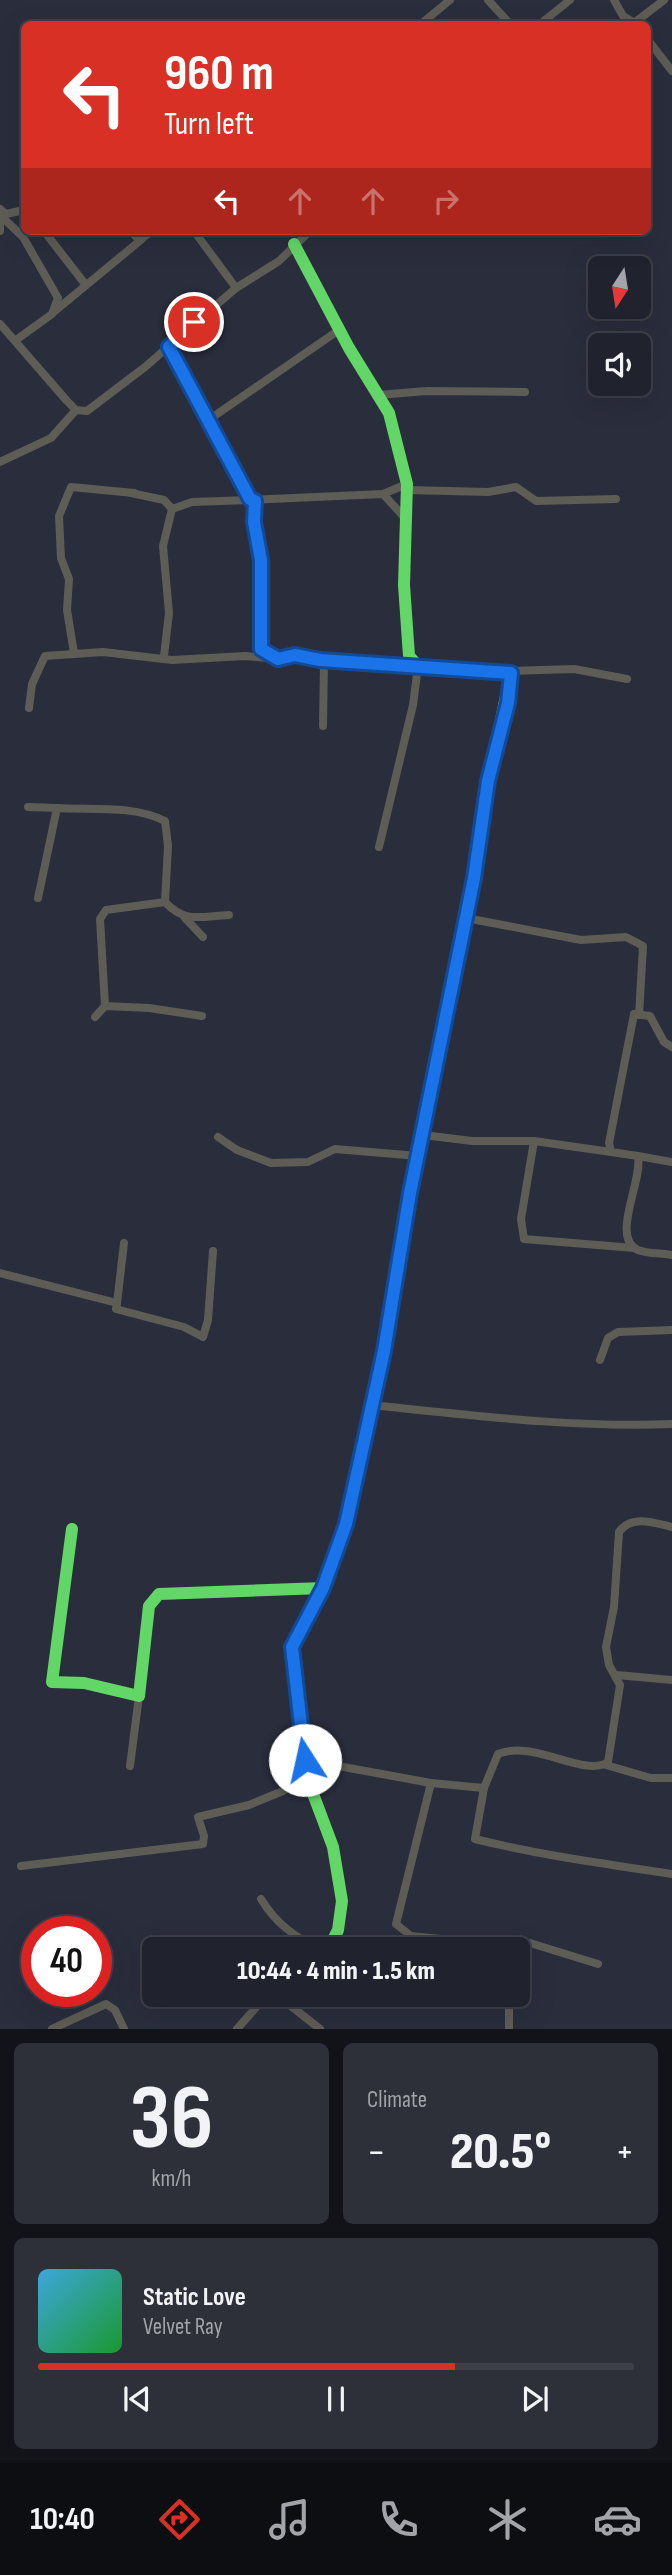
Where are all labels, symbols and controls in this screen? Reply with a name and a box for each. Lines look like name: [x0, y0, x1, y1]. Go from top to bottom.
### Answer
text: 960 m: [164, 45, 274, 104]
icon: left: [49, 49, 140, 140]
text: Turn left: [164, 105, 254, 144]
icon: left: [208, 182, 246, 220]
icon: ahead: [281, 182, 319, 220]
icon: ahead: [354, 182, 392, 220]
icon: right: [427, 182, 465, 220]
north arrow: [588, 256, 651, 318]
map controls: [588, 256, 651, 396]
pin: [164, 292, 224, 352]
icon: arrive: [175, 303, 213, 341]
button: sound: [588, 333, 651, 396]
position arrow: [268, 1723, 342, 1797]
speed limit sign: 40: [21, 1916, 112, 2007]
text: 10:44 · 4 min · 1.5 km: [237, 1956, 435, 1987]
text: 36: [130, 2065, 213, 2174]
text: Climate: [367, 2086, 427, 2114]
text: 20.5°: [450, 2121, 551, 2184]
text: −: [367, 2130, 386, 2175]
text: +: [615, 2130, 634, 2175]
text: km/h: [152, 2165, 191, 2193]
text: Static Love: [143, 2282, 246, 2313]
text: Velvet Ray: [143, 2313, 223, 2341]
icon: previous: [118, 2380, 156, 2418]
icon: pause: [317, 2380, 355, 2418]
icon: next: [516, 2380, 554, 2418]
icon: directions: [155, 2495, 204, 2544]
icon: music: [265, 2495, 314, 2544]
icon: phone: [374, 2495, 423, 2544]
icon: climate: [483, 2495, 532, 2544]
icon: car: [593, 2495, 642, 2544]
text: 10:40: [30, 2500, 95, 2539]

